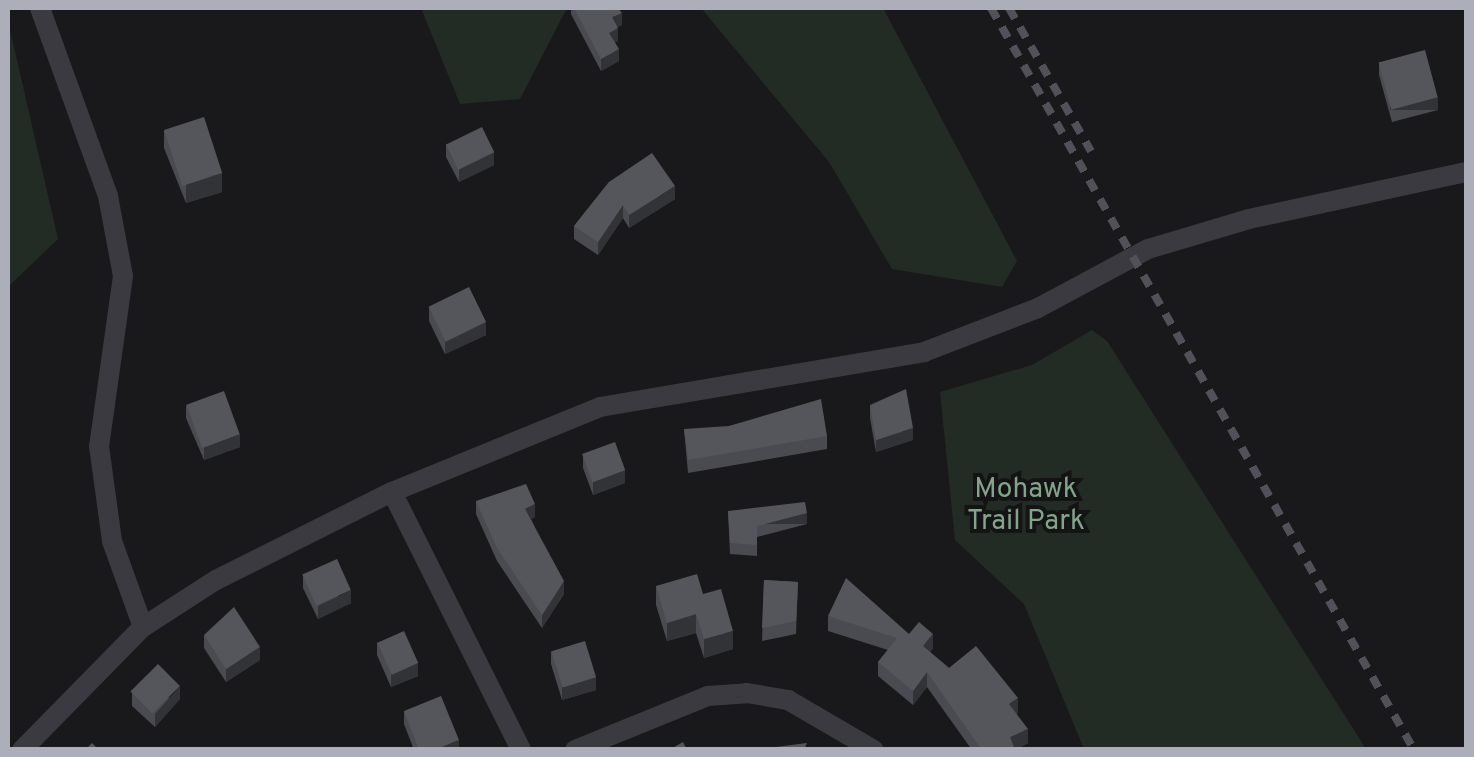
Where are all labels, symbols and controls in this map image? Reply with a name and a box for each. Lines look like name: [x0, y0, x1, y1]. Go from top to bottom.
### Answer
park label: Mohawk Trail Park: [967, 473, 1085, 539]

